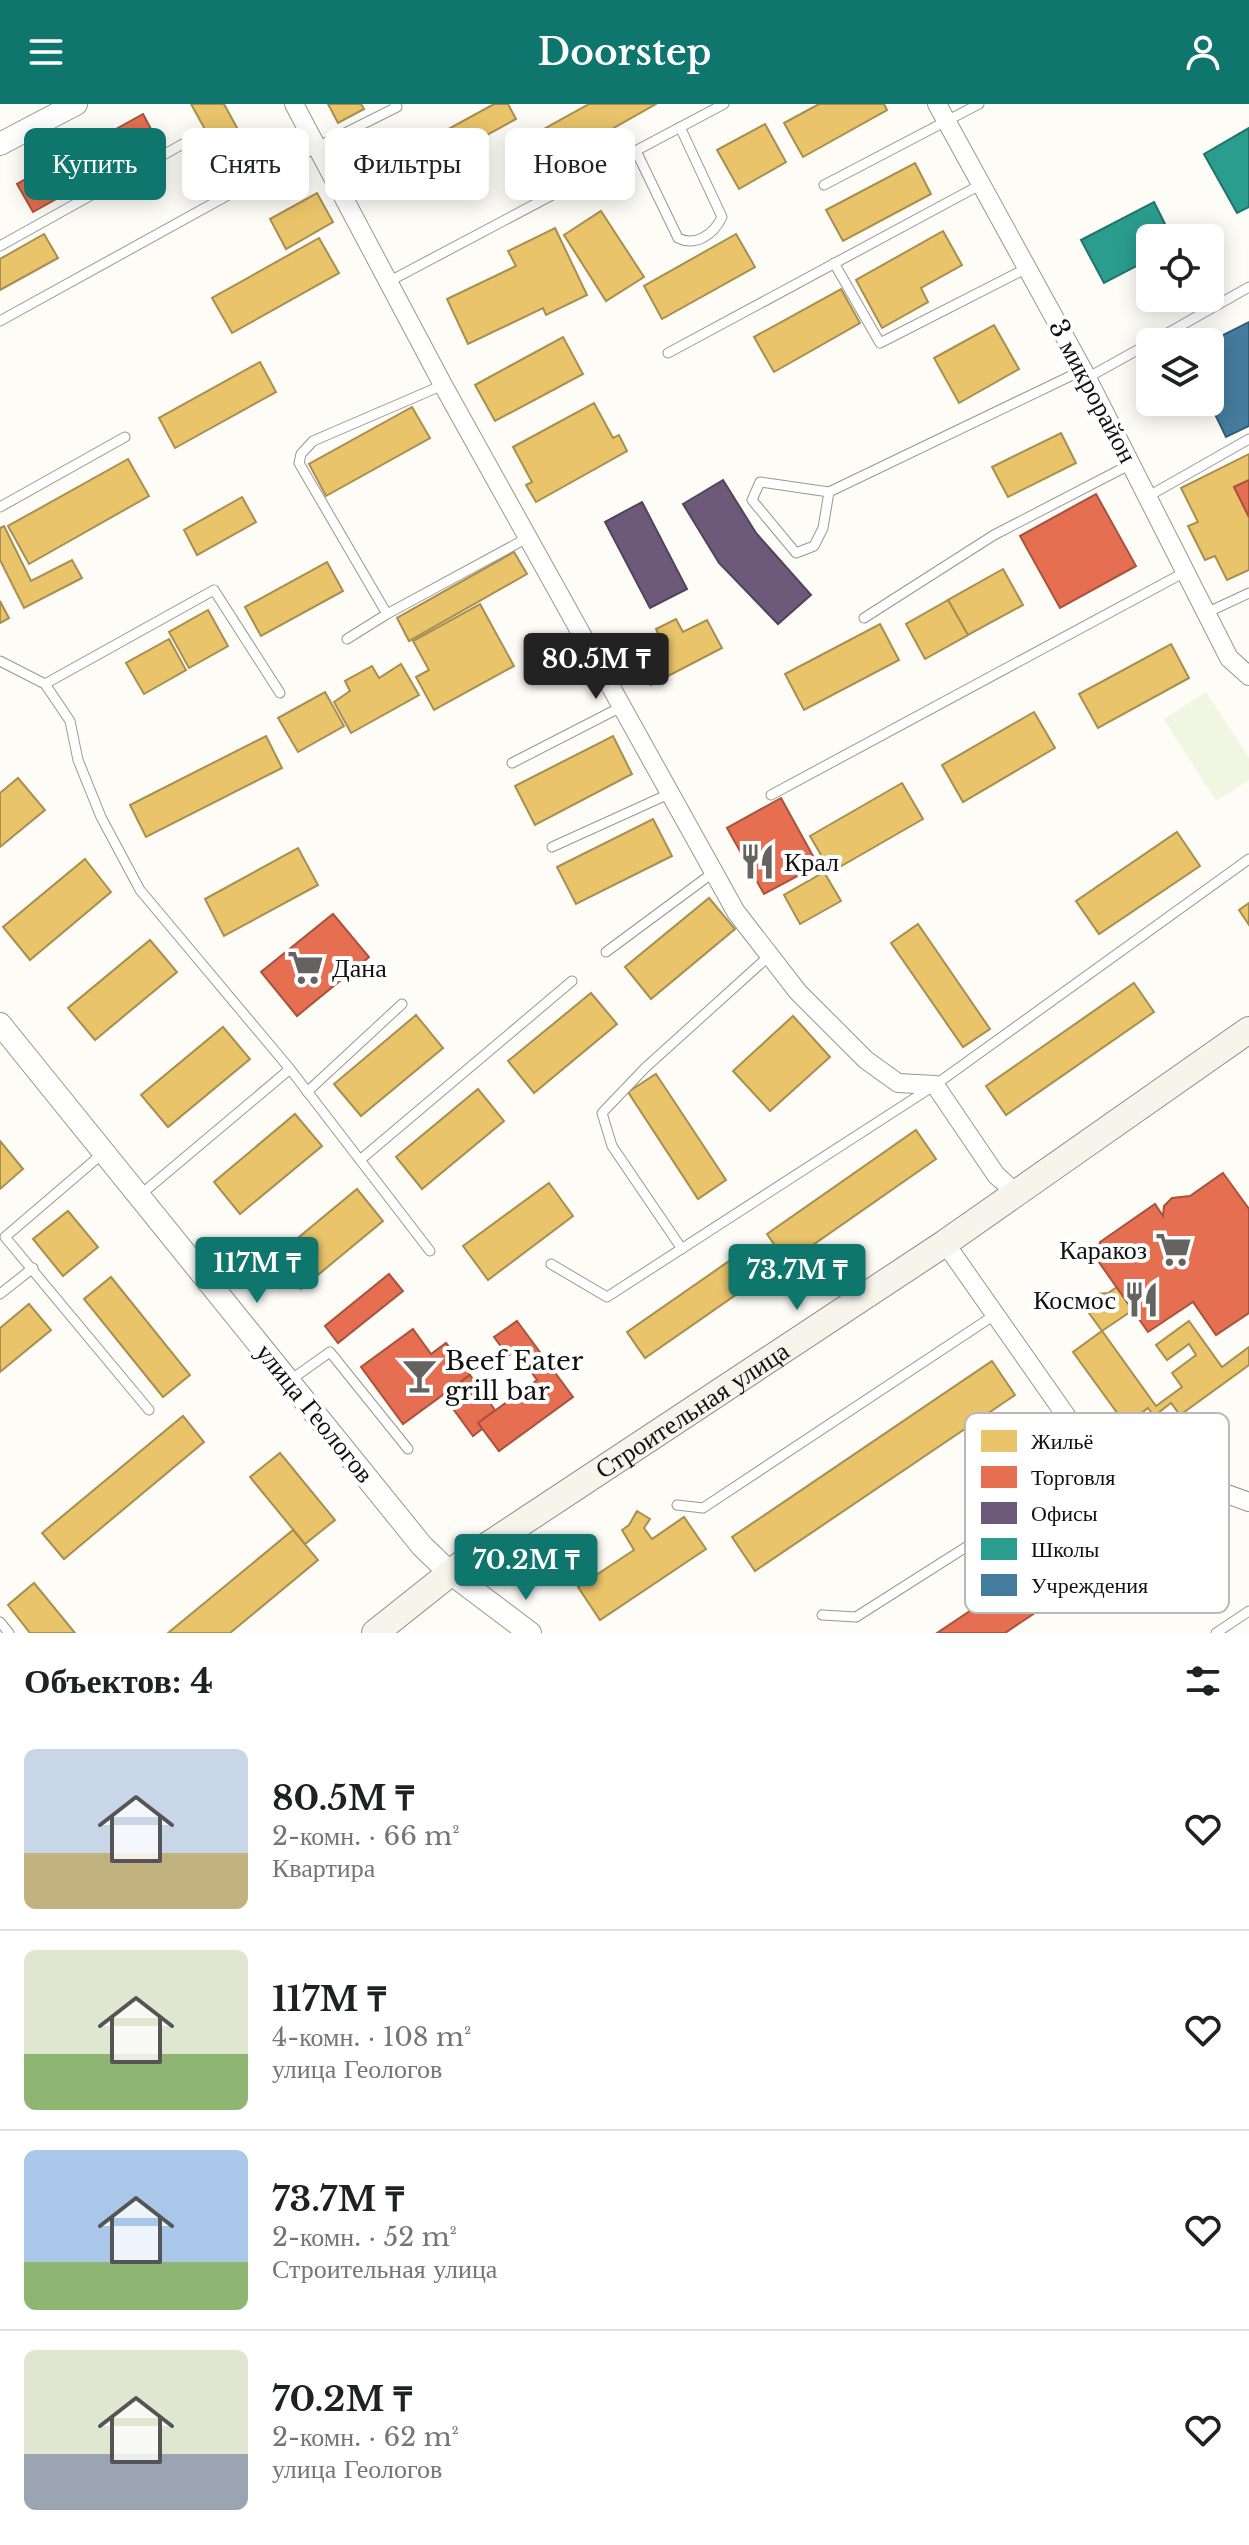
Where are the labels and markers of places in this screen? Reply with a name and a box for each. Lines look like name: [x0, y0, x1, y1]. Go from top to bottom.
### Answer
pin: 80.5M ₸: [522, 633, 670, 701]
restaurant icon: Крал: [739, 843, 777, 881]
place label: Крал: [784, 846, 839, 878]
supermarket icon: Дана: [287, 949, 325, 987]
place label: Дана: [332, 952, 387, 984]
supermarket icon: Каракоз: [1154, 1231, 1192, 1269]
place label: Каракоз: [1059, 1234, 1147, 1266]
pin: 117M ₸: [192, 1237, 322, 1305]
pin: 73.7M ₸: [723, 1244, 871, 1312]
restaurant icon: Космос: [1123, 1281, 1161, 1319]
place label: Космос: [1033, 1284, 1116, 1316]
place label: Beef Eater grill bar: [445, 1345, 584, 1407]
bar icon: Beef Eater grill bar: [400, 1357, 438, 1395]
pin: 70.2M ₸: [452, 1534, 600, 1602]

